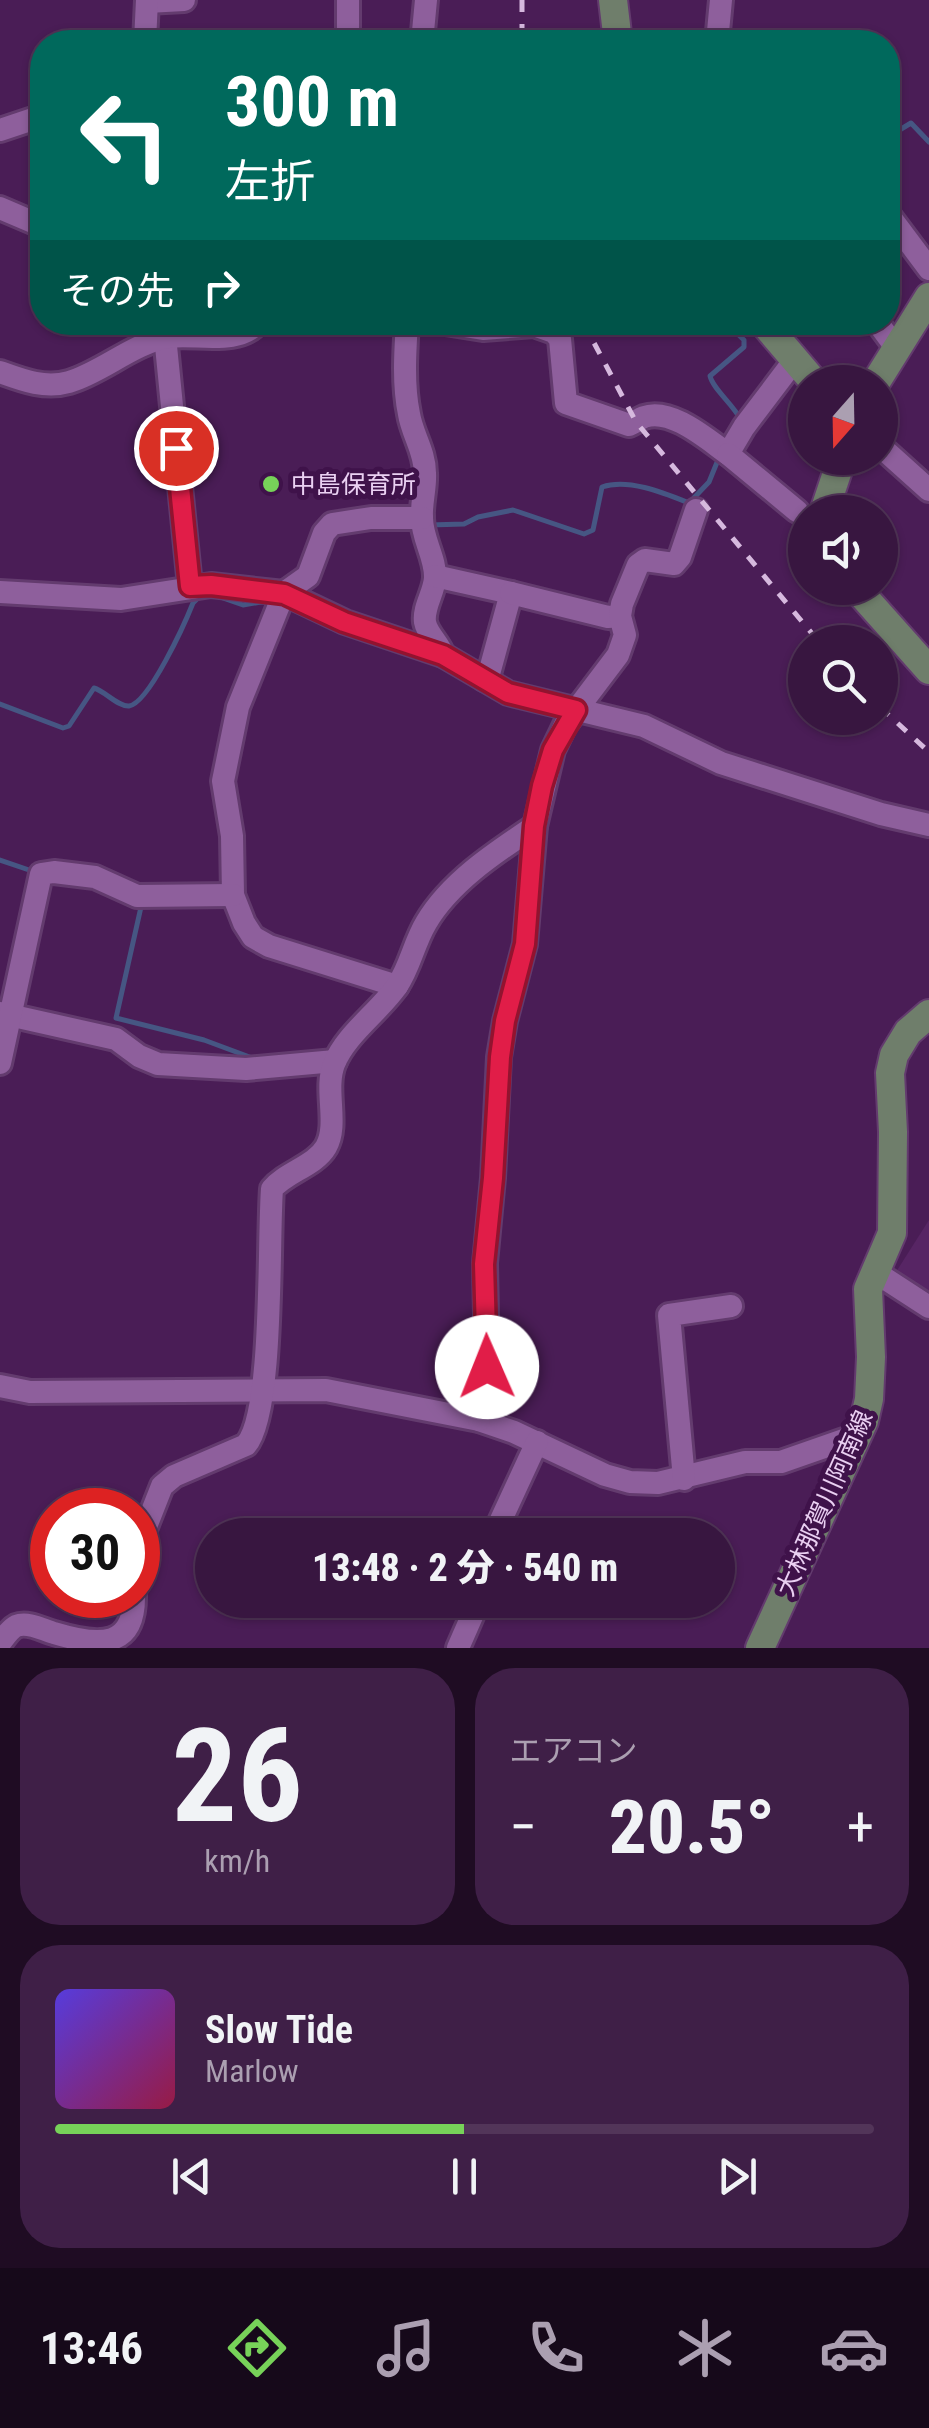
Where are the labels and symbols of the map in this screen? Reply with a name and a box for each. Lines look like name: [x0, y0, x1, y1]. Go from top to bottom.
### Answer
north arrow: [788, 365, 898, 475]
pin: [134, 406, 219, 491]
place label: 中島保育所: [291, 470, 416, 499]
marker: 中島保育所: [260, 473, 282, 495]
position arrow: [435, 1315, 539, 1419]
street label: 大林那賀川阿南線: [771, 1406, 878, 1600]
speed limit sign: 30: [30, 1488, 160, 1618]

